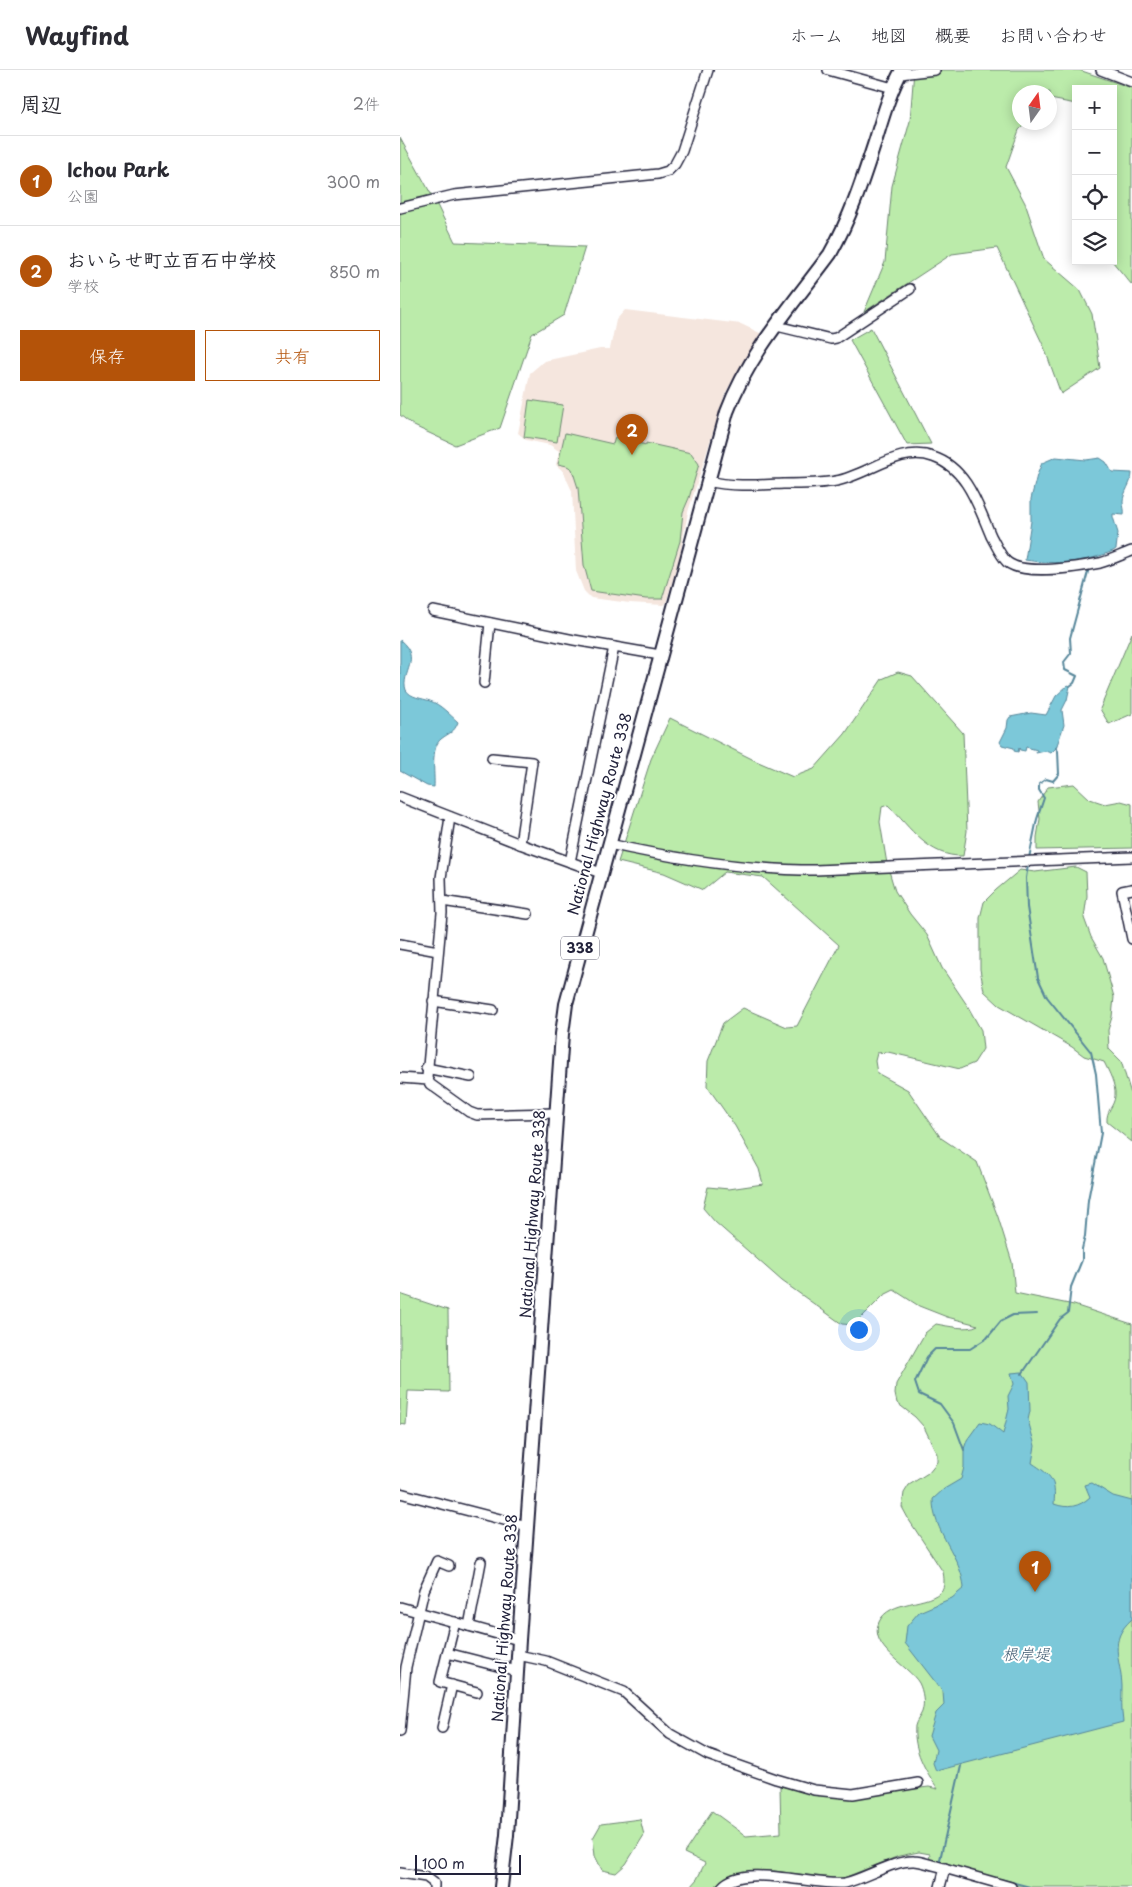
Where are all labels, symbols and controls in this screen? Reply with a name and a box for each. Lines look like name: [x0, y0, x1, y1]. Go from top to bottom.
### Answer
text: Wayfind: [25, 17, 129, 53]
text: ホーム: [790, 21, 843, 48]
text: 地図: [871, 21, 907, 48]
text: 概要: [935, 21, 971, 48]
text: お問い合わせ: [999, 21, 1107, 48]
north arrow: [1012, 85, 1057, 130]
map controls: [1072, 85, 1117, 265]
button: +: [1072, 85, 1117, 130]
text: 周辺: [20, 87, 62, 119]
text: 2件: [353, 91, 380, 115]
button: −: [1072, 130, 1117, 175]
text: Ichou Park: [67, 155, 169, 183]
text: 1: [32, 169, 40, 193]
text: 300 m: [326, 169, 380, 193]
button: locate: [1072, 175, 1117, 220]
text: 公園: [67, 183, 99, 207]
button: layers: [1072, 220, 1117, 265]
text: おいらせ町立百石中学校: [67, 245, 276, 273]
text: 2: [30, 259, 42, 283]
text: 850 m: [329, 259, 380, 283]
text: 学校: [67, 273, 99, 297]
button: 保存: [20, 330, 195, 381]
button: 共有: [205, 330, 380, 381]
pin: 2: [616, 414, 648, 455]
street label: National Highway Route 338: [560, 710, 637, 917]
road number: 338: [561, 936, 599, 960]
street label: National Highway Route 338: [513, 1109, 550, 1319]
your location: [846, 1317, 872, 1343]
street label: National Highway Route 338: [485, 1513, 522, 1723]
pin: 1: [1019, 1551, 1051, 1592]
water label: 根岸堤: [1002, 1641, 1051, 1665]
scale bar: [415, 1852, 521, 1875]
text: 100 m: [422, 1853, 465, 1874]

